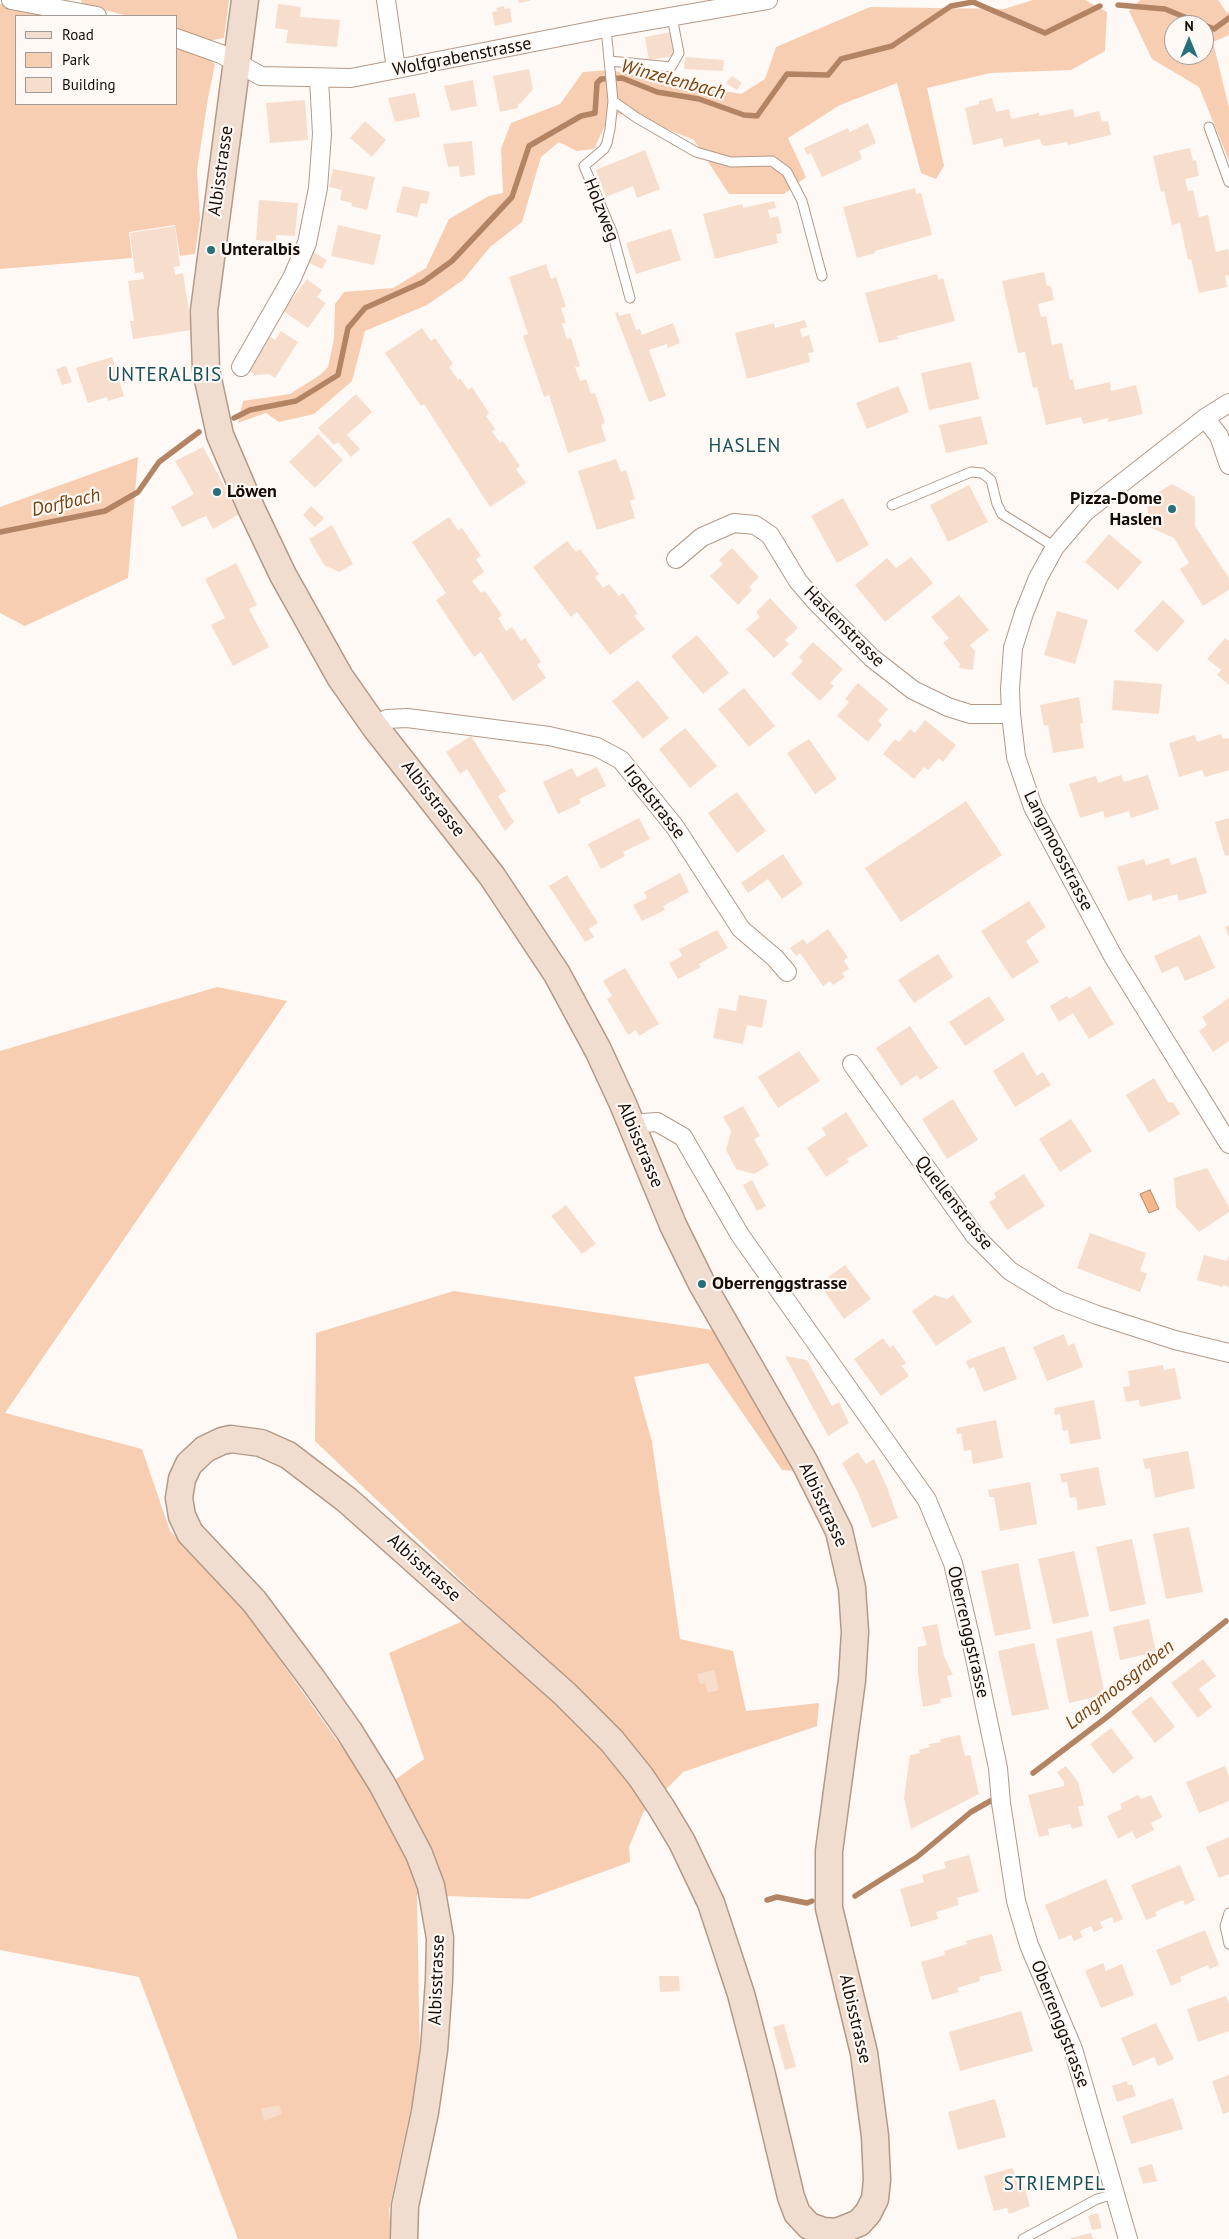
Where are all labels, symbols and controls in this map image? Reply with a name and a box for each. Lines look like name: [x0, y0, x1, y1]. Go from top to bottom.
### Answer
legend: [15, 15, 178, 105]
north arrow: [1164, 15, 1214, 65]
text: N: [1184, 17, 1194, 35]
text: Road: [62, 25, 94, 44]
street label: Wolfgrabenstrasse: [391, 33, 533, 81]
text: Park: [62, 50, 90, 69]
water label: Winzelenbach: [618, 55, 728, 105]
text: Building: [62, 75, 116, 94]
street label: Albisstrasse: [204, 124, 238, 218]
street label: Holzweg: [578, 175, 624, 245]
place label: Unteralbis: [221, 239, 300, 261]
marker: Unteralbis: [205, 244, 217, 256]
district label: UNTERALBIS: [107, 365, 223, 387]
district label: HASLEN: [708, 436, 782, 458]
place label: Löwen: [227, 481, 277, 503]
water label: Dorfbach: [29, 484, 103, 522]
marker: Löwen: [211, 486, 223, 498]
place label: Pizza-Dome Haslen: [1070, 488, 1162, 530]
marker: Pizza-Dome Haslen: [1166, 503, 1178, 515]
street label: Haslenstrasse: [799, 582, 889, 672]
street label: Albisstrasse: [396, 757, 470, 841]
street label: Irgelstrasse: [618, 761, 690, 843]
street label: Langmoosstrasse: [1018, 787, 1098, 915]
street label: Albisstrasse: [612, 1099, 668, 1191]
street label: Quellenstrasse: [910, 1152, 998, 1254]
place label: Oberrenggstrasse: [712, 1273, 847, 1295]
marker: Oberrenggstrasse: [696, 1278, 708, 1290]
street label: Albisstrasse: [794, 1459, 852, 1551]
street label: Albisstrasse: [383, 1530, 465, 1606]
street label: Oberrenggstrasse: [942, 1564, 994, 1700]
water label: Langmoosgraben: [1061, 1635, 1179, 1735]
street label: Albisstrasse: [425, 1934, 449, 2026]
street label: Oberrenggstrasse: [1026, 1957, 1094, 2091]
street label: Albisstrasse: [834, 1972, 876, 2066]
district label: STRIEMPEL: [1003, 2174, 1107, 2196]

